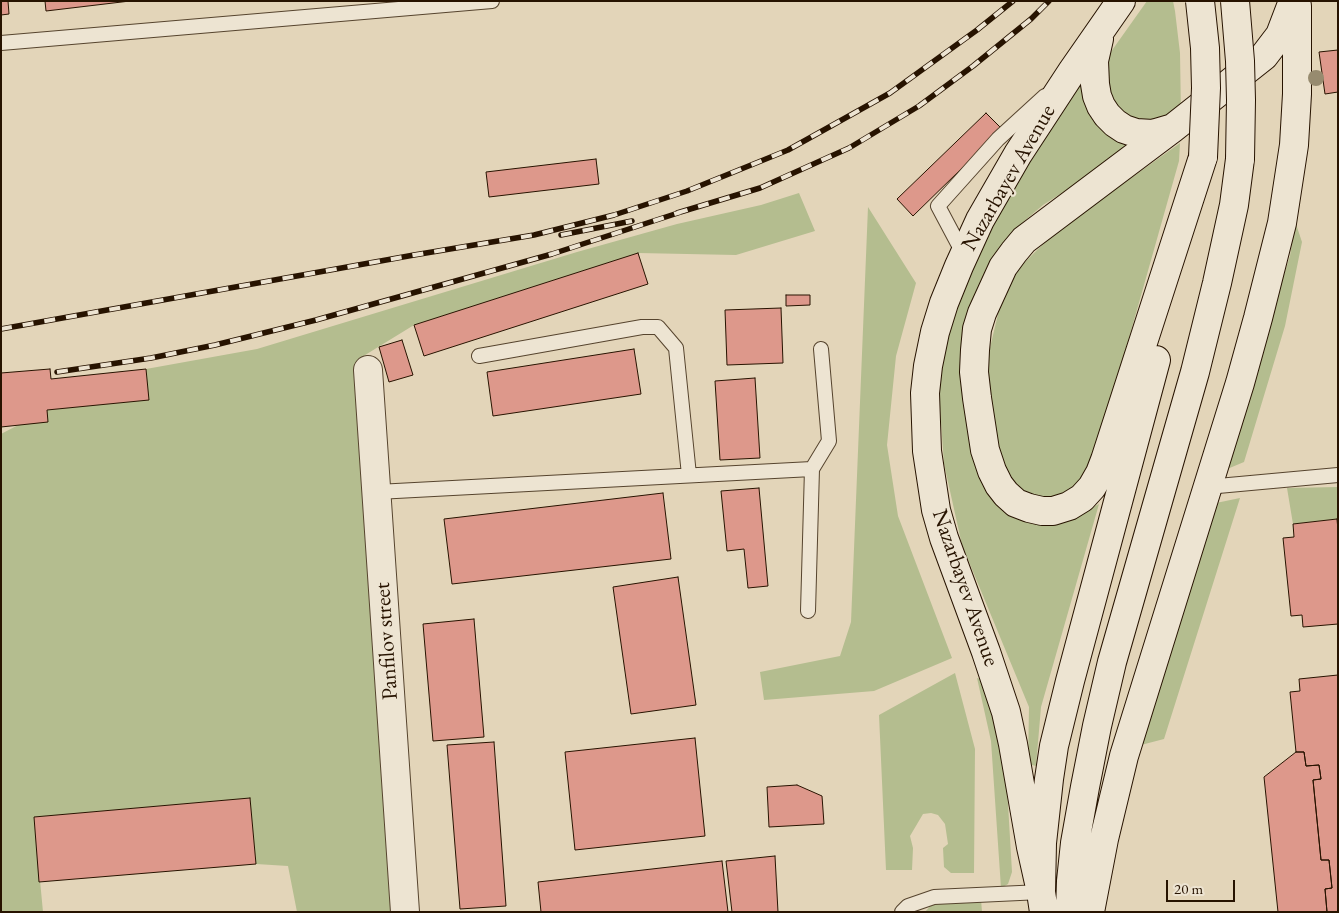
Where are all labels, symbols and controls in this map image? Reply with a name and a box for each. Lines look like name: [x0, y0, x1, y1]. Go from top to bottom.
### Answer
street label: Nazarbayev Avenue: [956, 100, 1062, 256]
street label: Nazarbayev Avenue: [926, 506, 1004, 670]
street label: Panfilov street: [370, 581, 404, 701]
scale bar: [1169, 870, 1238, 902]
text: 20 m: [1174, 879, 1203, 898]

